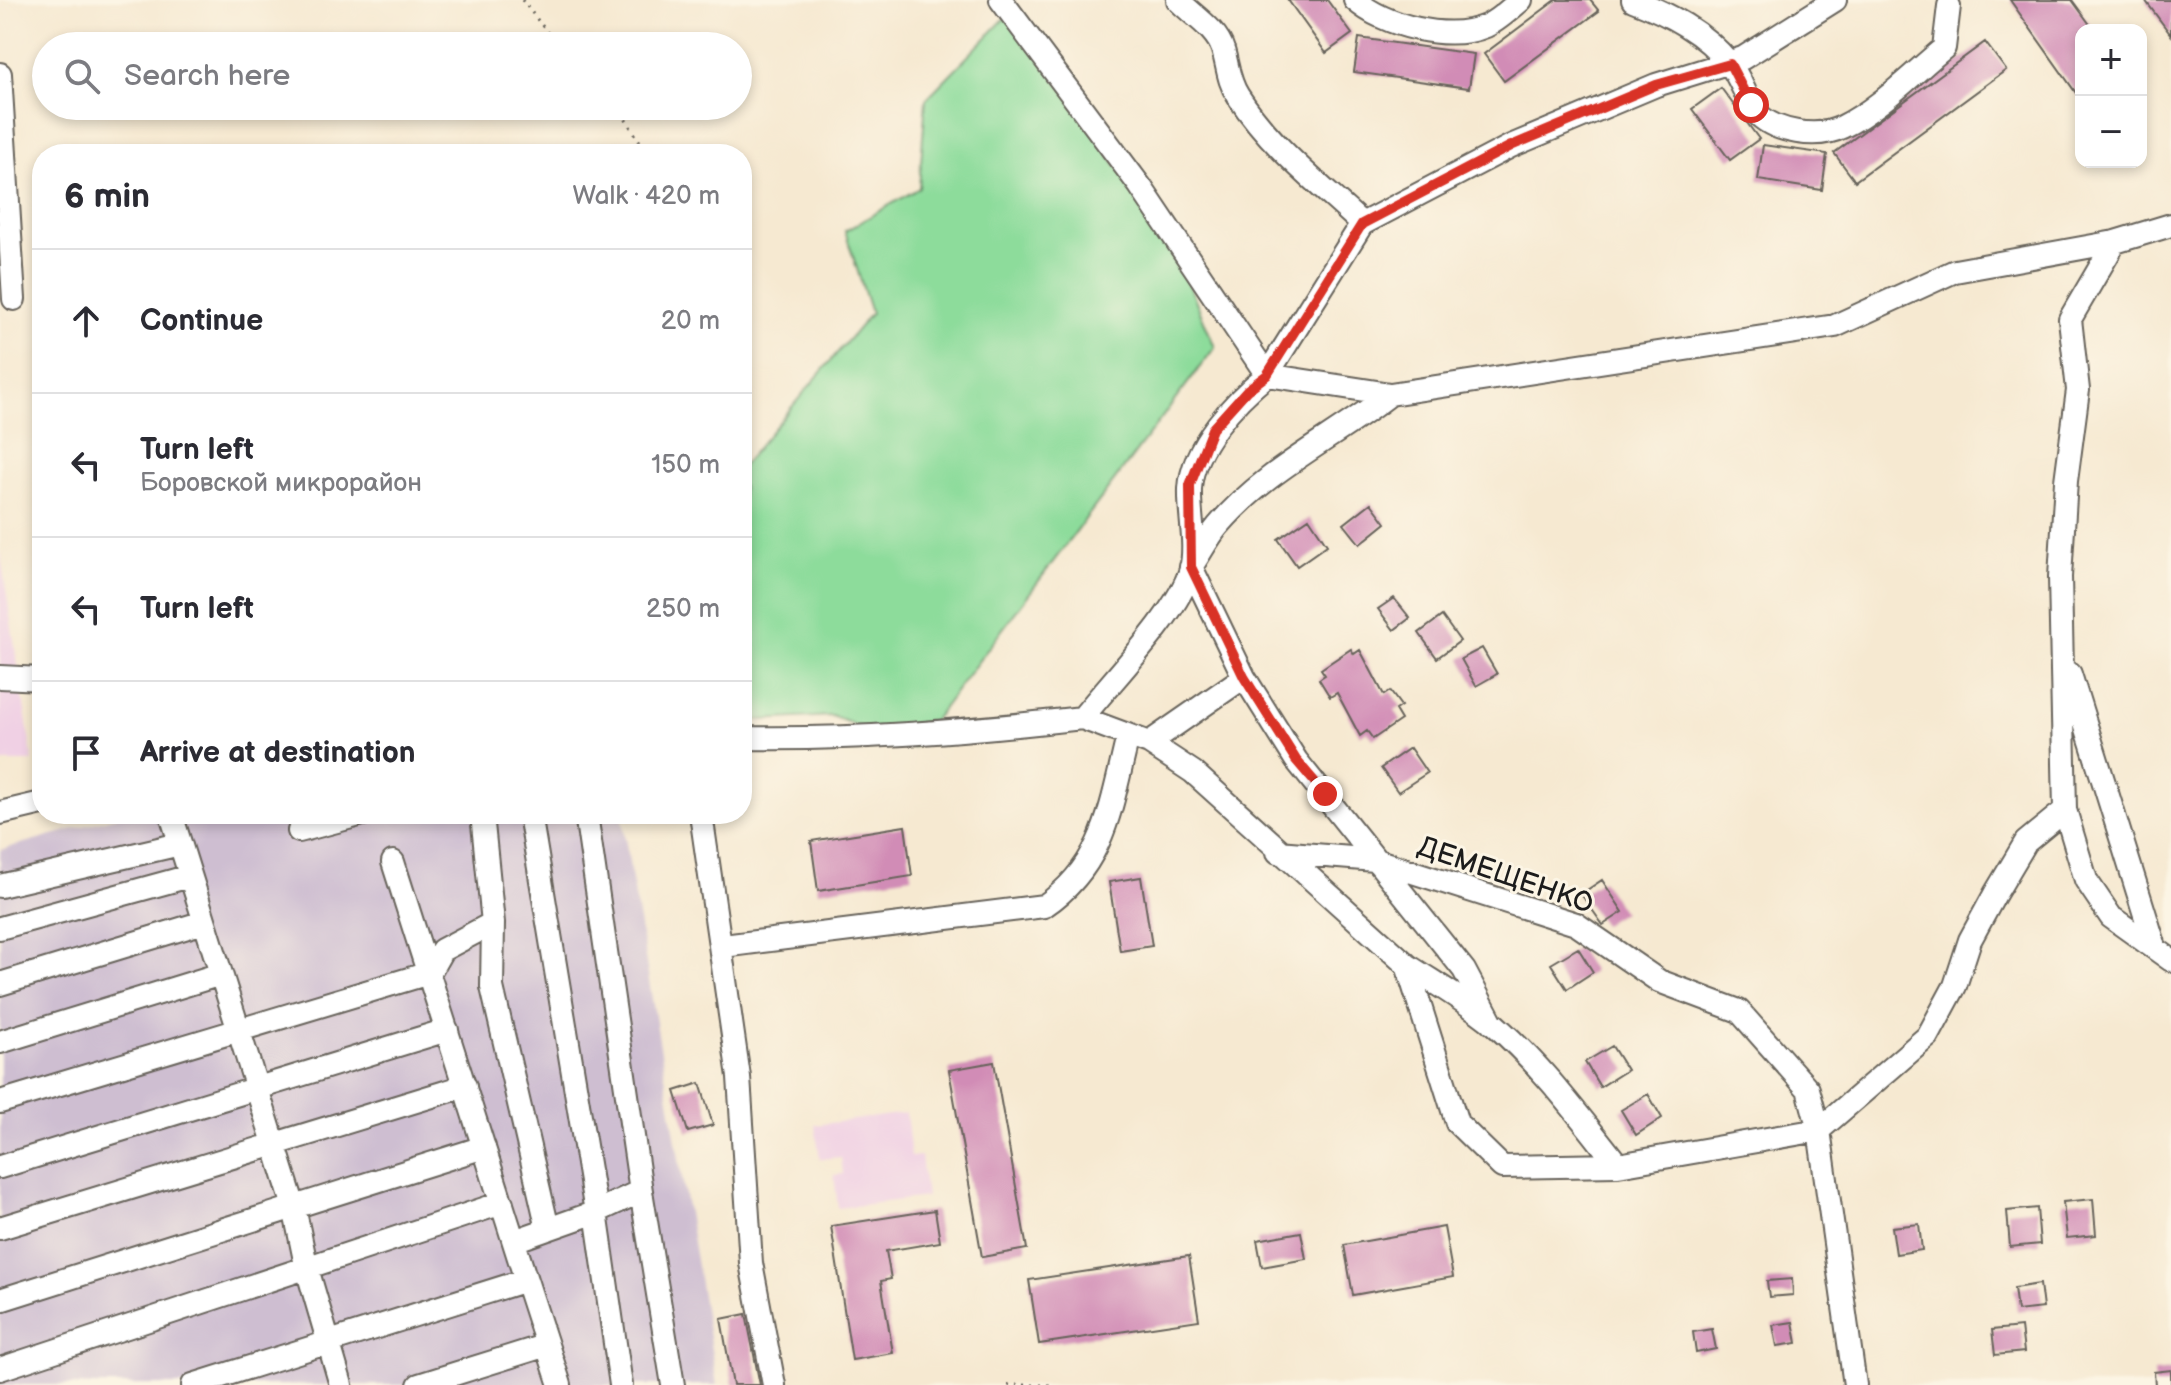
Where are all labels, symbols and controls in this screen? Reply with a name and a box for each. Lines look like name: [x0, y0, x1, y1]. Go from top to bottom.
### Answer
map controls: [2075, 24, 2147, 168]
button: +: [2075, 24, 2147, 96]
search box: [32, 32, 752, 120]
icon: search: [60, 54, 104, 98]
text: Search here: [124, 58, 290, 94]
route start: [1733, 87, 1769, 123]
button: −: [2075, 96, 2147, 168]
text: 6 min: [64, 176, 150, 217]
text: Walk · 420 m: [573, 181, 720, 212]
icon: ahead: [64, 299, 108, 343]
text: Continue: [140, 303, 263, 339]
text: 20 m: [661, 306, 720, 337]
text: Turn left: [140, 432, 254, 468]
icon: left: [64, 443, 108, 487]
text: 150 m: [651, 450, 720, 481]
text: Боровской микрорайон: [140, 468, 422, 499]
icon: left: [64, 587, 108, 631]
text: Turn left: [140, 591, 254, 627]
text: 250 m: [646, 594, 720, 625]
icon: arrive: [64, 731, 108, 775]
text: Arrive at destination: [140, 735, 416, 771]
route end: [1307, 776, 1343, 812]
street label: ДЕМЕЩЕНКО: [1413, 830, 1598, 921]

